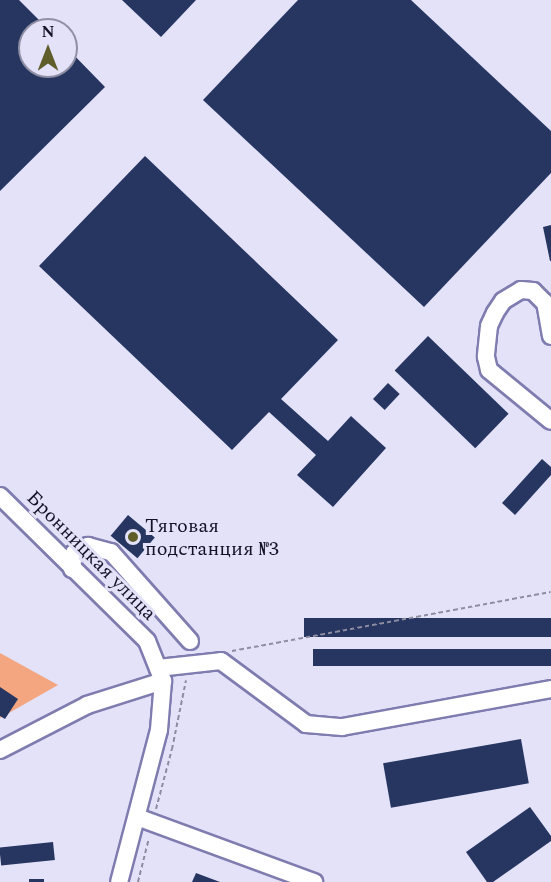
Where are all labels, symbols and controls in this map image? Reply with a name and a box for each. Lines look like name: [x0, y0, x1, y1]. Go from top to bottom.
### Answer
north arrow: [18, 18, 78, 78]
text: N: [41, 20, 55, 44]
street label: Бронницкая улица: [21, 486, 161, 626]
place label: Тяговая подстанция №3: [145, 514, 279, 561]
marker: Тяговая подстанция №3: [126, 530, 140, 544]

